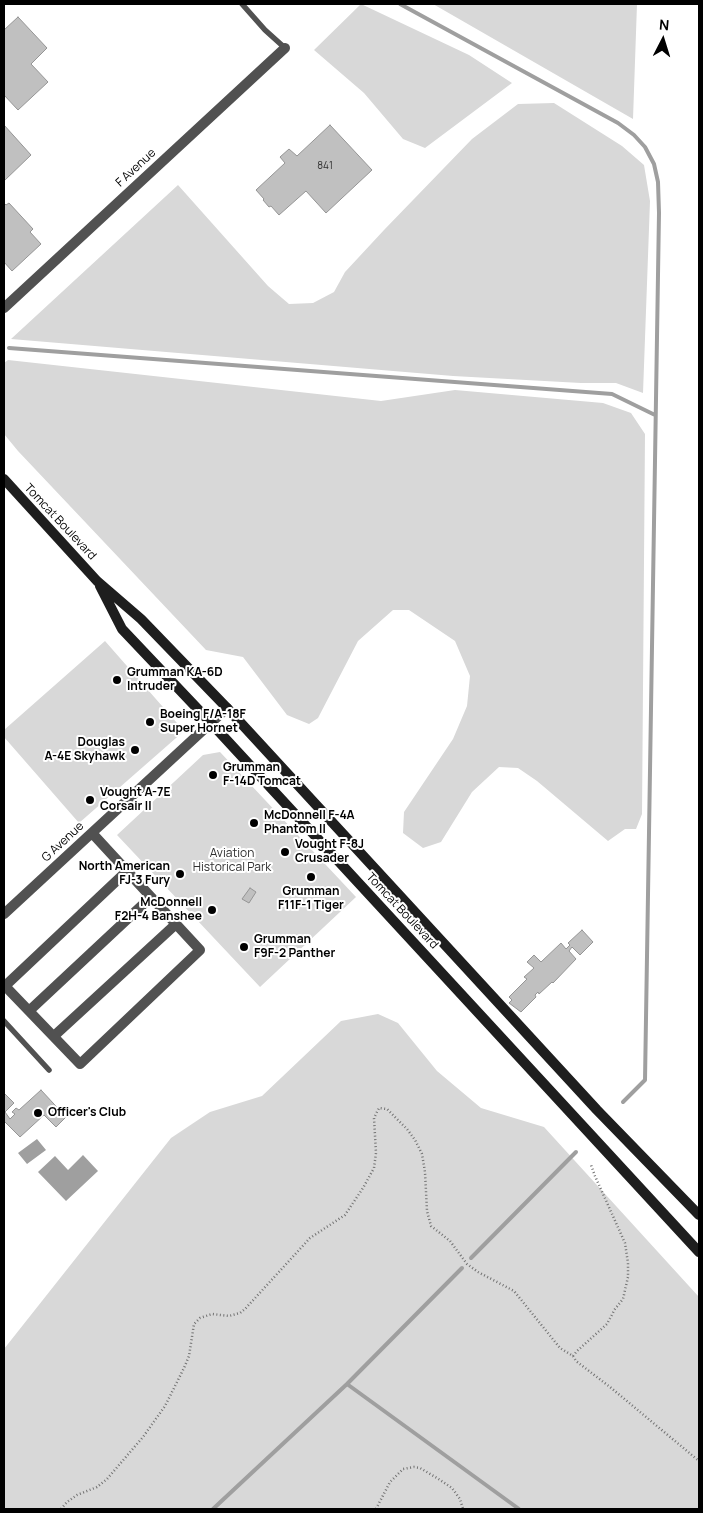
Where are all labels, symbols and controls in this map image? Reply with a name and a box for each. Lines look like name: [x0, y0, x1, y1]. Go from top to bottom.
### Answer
north arrow: [638, 15, 688, 65]
text: N: [659, 15, 670, 34]
street label: F Avenue: [113, 146, 159, 190]
house number: 841: [317, 160, 333, 172]
street label: Tomcat Boulevard: [21, 481, 99, 563]
place label: Grumman KA-6D Intruder: [127, 666, 223, 694]
marker: Grumman KA-6D Intruder: [111, 674, 123, 686]
place label: Boeing F/A-18F Super Hornet: [160, 708, 246, 736]
marker: Boeing F/A-18F Super Hornet: [144, 716, 156, 728]
place label: Douglas A-4E Skyhawk: [44, 736, 125, 764]
marker: Douglas A-4E Skyhawk: [129, 744, 141, 756]
place label: Grumman F-14D Tomcat: [223, 761, 301, 789]
marker: Grumman F-14D Tomcat: [207, 769, 219, 781]
place label: Vought A-7E Corsair II: [100, 786, 170, 814]
marker: Vought A-7E Corsair II: [84, 794, 96, 806]
place label: McDonnell F-4A Phantom II: [264, 809, 355, 837]
marker: McDonnell F-4A Phantom II: [248, 817, 260, 829]
street label: G Avenue: [39, 819, 87, 865]
place label: Vought F-8J Crusader: [295, 838, 364, 866]
marker: Vought F-8J Crusader: [279, 846, 291, 858]
park label: Aviation Historical Park: [193, 847, 271, 875]
place label: North American FJ-3 Fury: [79, 860, 170, 888]
marker: North American FJ-3 Fury: [174, 868, 186, 880]
street label: Tomcat Boulevard: [363, 870, 441, 952]
marker: Grumman F11F-1 Tiger: [305, 871, 317, 883]
place label: Grumman F11F-1 Tiger: [278, 885, 344, 913]
place label: McDonnell F2H-4 Banshee: [115, 896, 202, 924]
marker: McDonnell F2H-4 Banshee: [206, 904, 218, 916]
place label: Grumman F9F-2 Panther: [254, 933, 335, 961]
marker: Grumman F9F-2 Panther: [238, 941, 250, 953]
place label: Officer's Club: [48, 1106, 126, 1120]
marker: Officer's Club: [32, 1107, 44, 1119]

